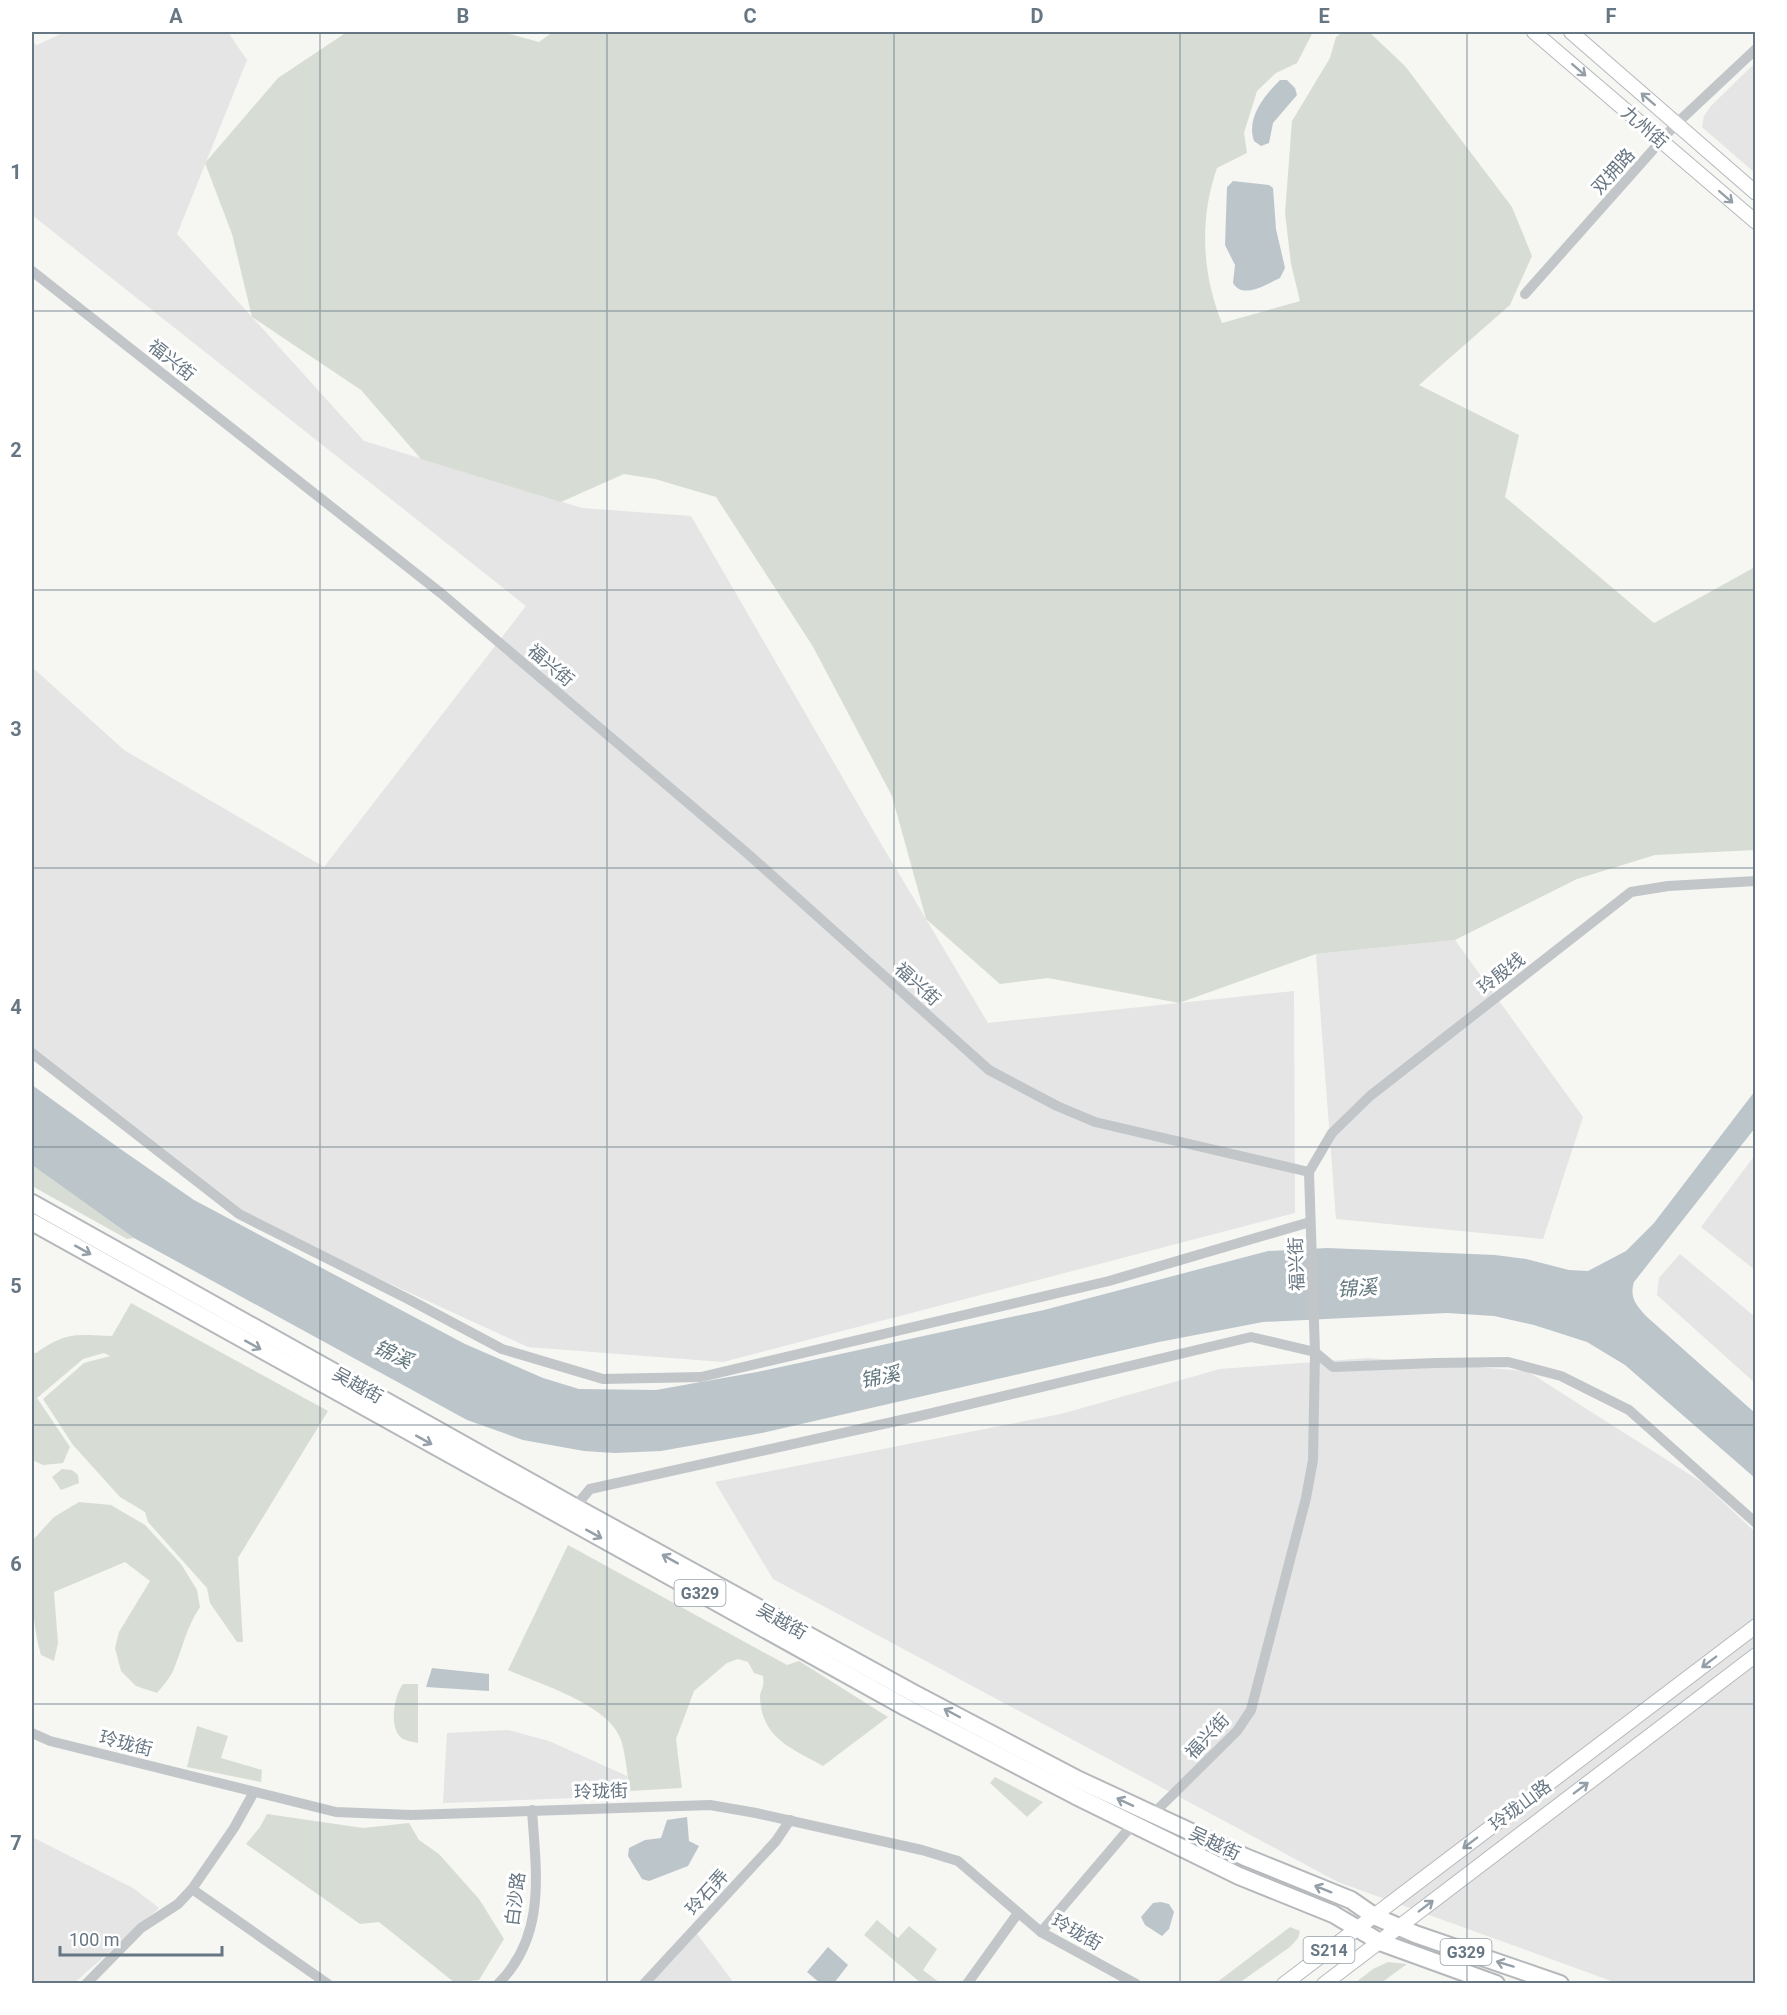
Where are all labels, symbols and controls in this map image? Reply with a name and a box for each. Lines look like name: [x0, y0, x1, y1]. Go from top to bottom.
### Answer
text: A: [169, 4, 183, 28]
text: B: [457, 4, 469, 28]
text: C: [743, 4, 757, 28]
text: D: [1031, 4, 1044, 28]
text: E: [1318, 4, 1330, 28]
text: F: [1606, 4, 1617, 28]
one-way arrow: [1570, 62, 1586, 76]
one-way arrow: [1641, 92, 1656, 106]
street label: 九州街: [1618, 101, 1672, 153]
street label: 双拥路: [1587, 144, 1639, 198]
text: 1: [10, 160, 22, 184]
one-way arrow: [1718, 190, 1733, 204]
street label: 福兴街: [144, 335, 200, 385]
text: 2: [10, 438, 22, 462]
street label: 福兴街: [524, 640, 578, 690]
text: 3: [10, 717, 22, 741]
street label: 玲殷线: [1473, 948, 1529, 998]
street label: 福兴街: [891, 958, 945, 1010]
text: 4: [10, 995, 22, 1019]
street label: 福兴街: [1285, 1237, 1307, 1291]
one-way arrow: [74, 1245, 91, 1257]
text: 5: [10, 1274, 22, 1298]
water label: 锦溪: [1336, 1274, 1380, 1301]
water label: 锦溪: [370, 1335, 418, 1374]
one-way arrow: [244, 1339, 261, 1351]
water label: 锦溪: [858, 1361, 904, 1393]
street label: 吴越街: [329, 1363, 387, 1407]
one-way arrow: [414, 1435, 432, 1446]
one-way arrow: [585, 1528, 602, 1540]
text: 6: [10, 1552, 22, 1576]
one-way arrow: [662, 1553, 679, 1565]
road number: G329: [674, 1580, 726, 1606]
street label: 吴越街: [753, 1599, 811, 1643]
one-way arrow: [1701, 1655, 1717, 1668]
one-way arrow: [943, 1707, 961, 1718]
street label: 福兴街: [1181, 1709, 1233, 1763]
street label: 玲珑街: [97, 1726, 155, 1760]
street label: 玲珑山路: [1485, 1775, 1555, 1835]
street label: 玲珑街: [574, 1780, 628, 1802]
one-way arrow: [1573, 1782, 1589, 1795]
one-way arrow: [1117, 1795, 1135, 1807]
street label: 吴越街: [1186, 1822, 1244, 1864]
text: 7: [10, 1831, 22, 1855]
one-way arrow: [1463, 1837, 1479, 1850]
street label: 玲石弄: [681, 1865, 733, 1919]
street label: 白沙路: [501, 1871, 529, 1927]
one-way arrow: [1314, 1883, 1333, 1894]
one-way arrow: [1418, 1900, 1434, 1913]
street label: 玲珑街: [1048, 1910, 1106, 1954]
scale bar: [60, 1919, 222, 1957]
text: 100 m: [69, 1929, 120, 1950]
road number: S214: [1304, 1937, 1354, 1963]
road number: G329: [1440, 1939, 1492, 1965]
one-way arrow: [1496, 1958, 1515, 1969]

